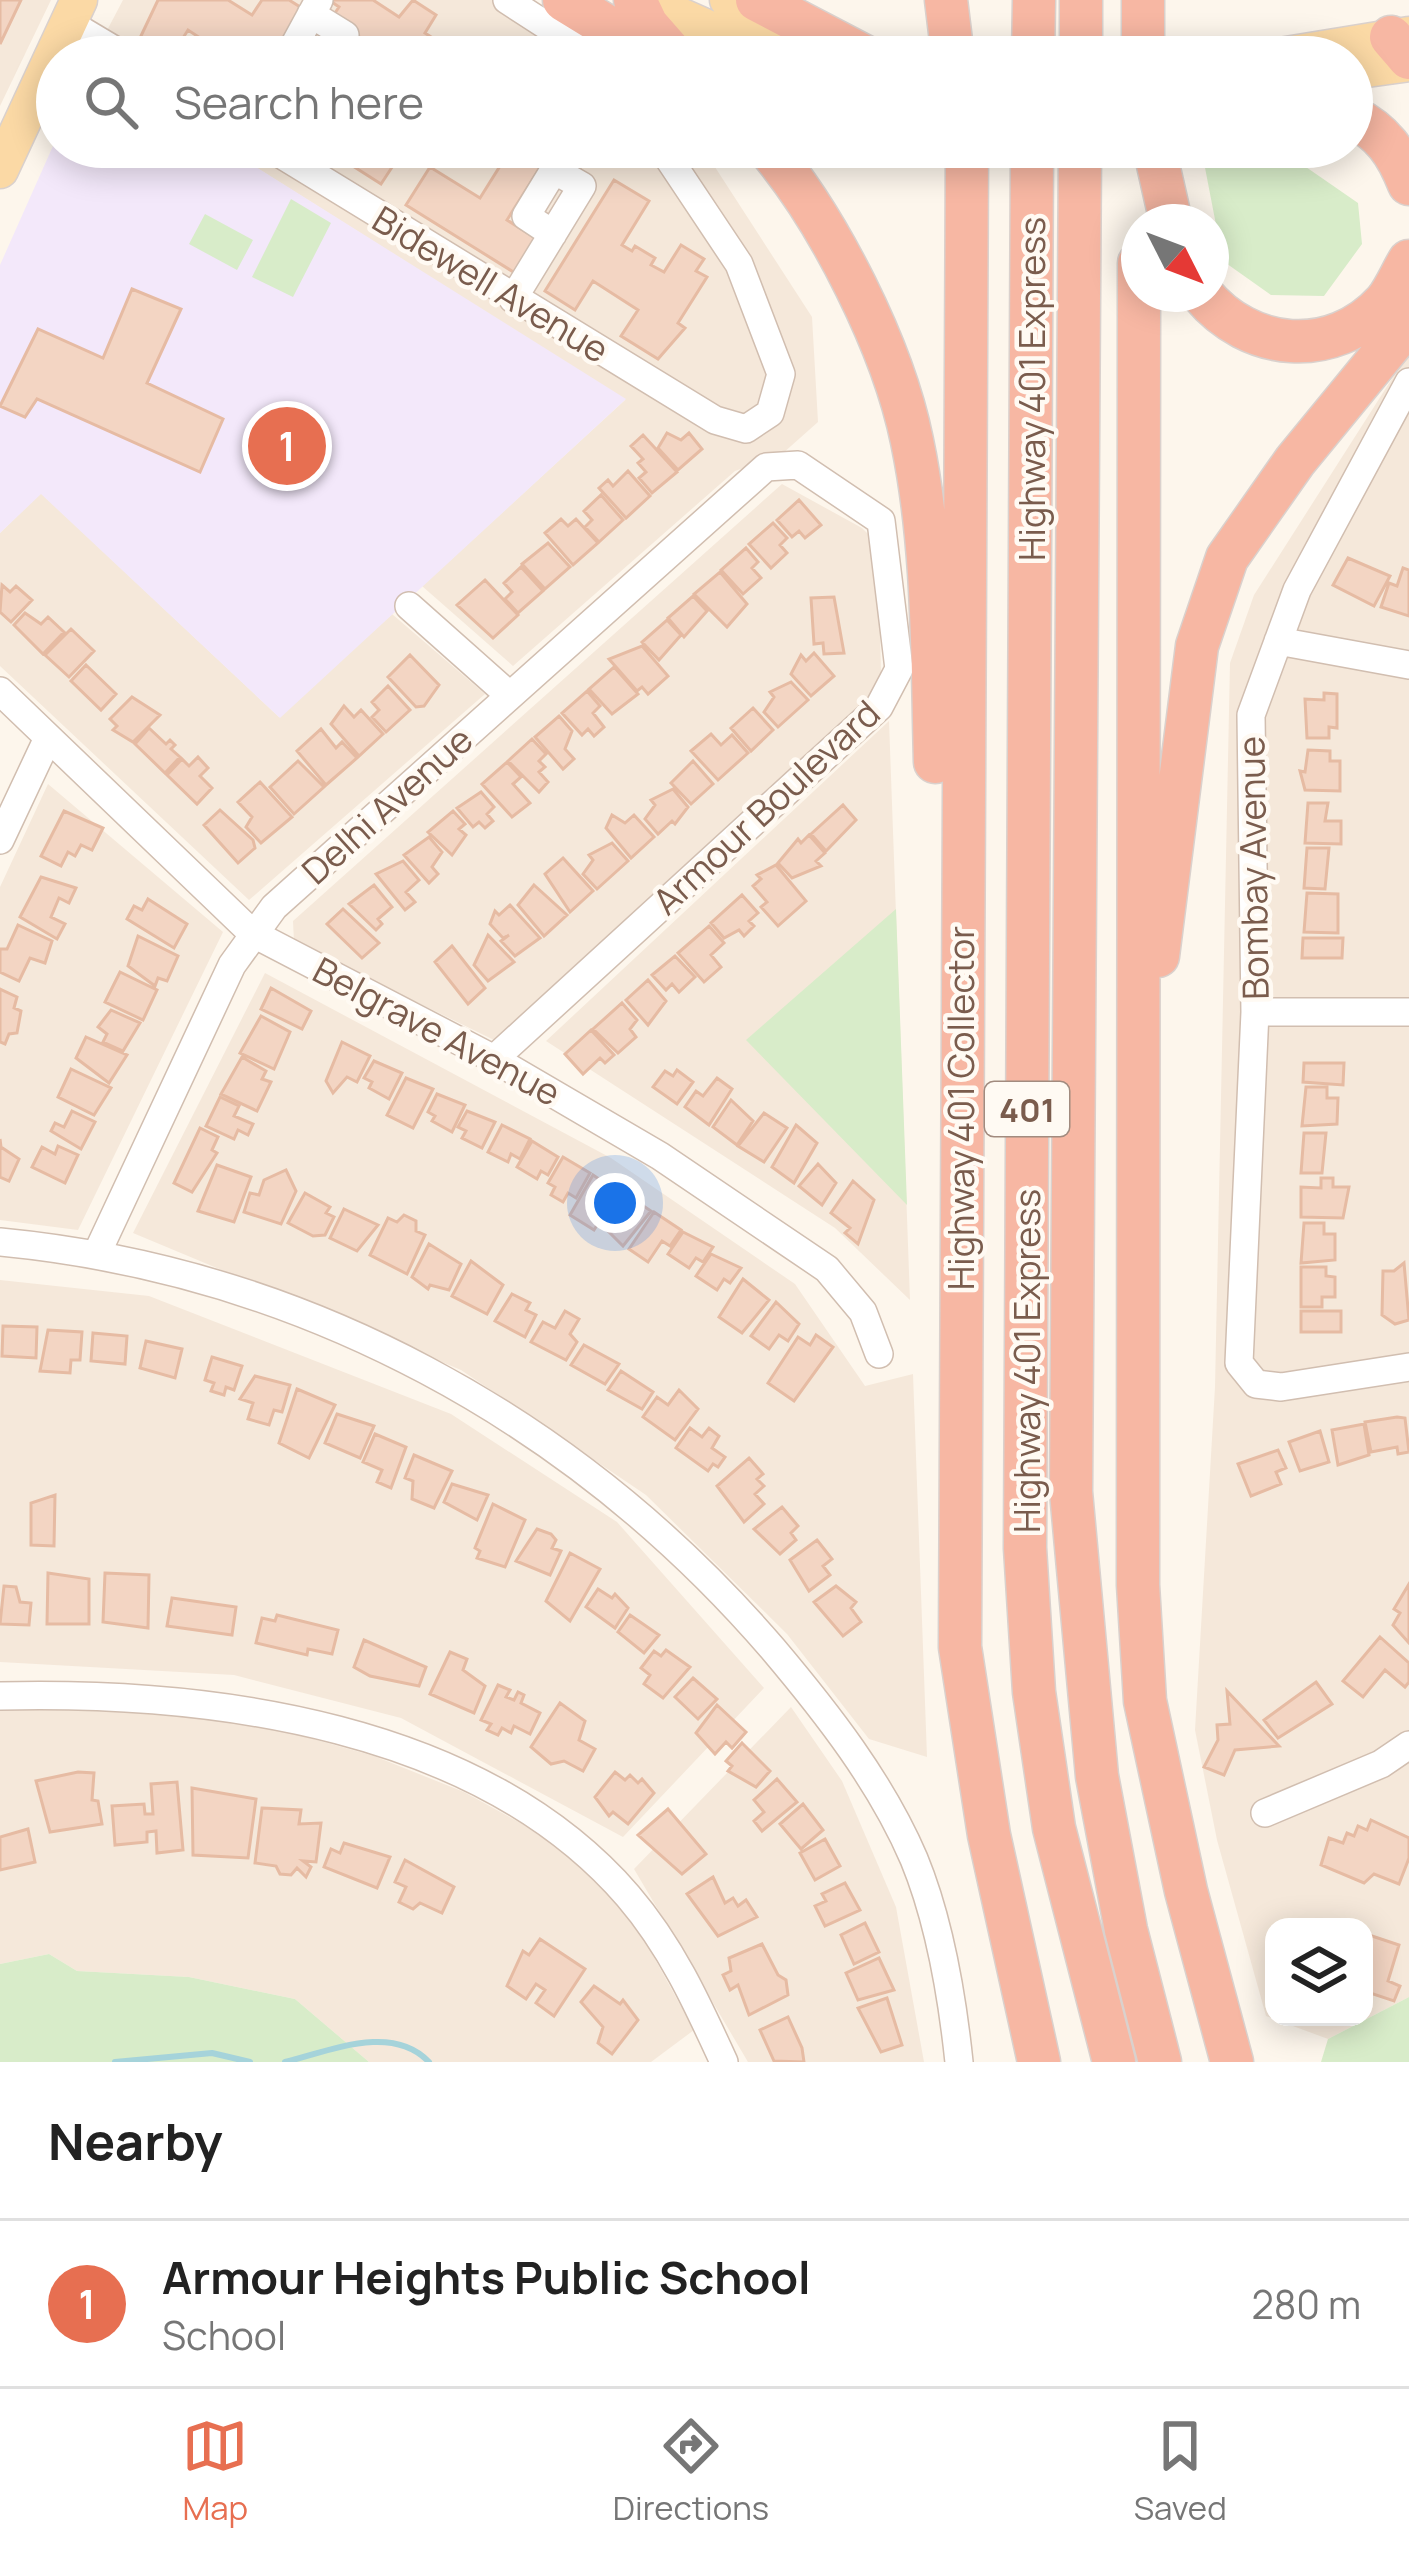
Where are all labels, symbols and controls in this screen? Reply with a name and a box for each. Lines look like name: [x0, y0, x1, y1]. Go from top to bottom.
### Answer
search box: [36, 36, 1373, 168]
icon: search: [78, 69, 144, 135]
text: Search here: [174, 71, 424, 133]
street label: Bidewell Avenue: [364, 194, 618, 374]
north arrow: [1121, 204, 1229, 312]
street label: Highway 401 Express: [1007, 217, 1056, 561]
pin: 1: [248, 401, 326, 491]
street label: Armour Boulevard: [642, 689, 890, 925]
street label: Delhi Avenue: [291, 715, 483, 895]
street label: Bombay Avenue: [1226, 736, 1280, 1000]
street label: Highway 401 Collector: [936, 926, 985, 1290]
street label: Belgrave Avenue: [305, 945, 569, 1117]
road number: 401: [985, 1082, 1069, 1136]
your location: [585, 1173, 645, 1233]
street label: Highway 401 Express: [1002, 1189, 1051, 1533]
map controls: [1265, 1918, 1373, 2026]
button: layers: [1265, 1918, 1373, 2026]
text: Nearby: [48, 2106, 223, 2175]
text: Armour Heights Public School: [162, 2246, 811, 2308]
text: 1: [78, 2277, 96, 2331]
text: 280 m: [1251, 2277, 1361, 2331]
text: School: [162, 2308, 286, 2362]
tab: Map: [182, 2413, 248, 2530]
tab: Directions: [613, 2413, 769, 2530]
tab: Saved: [1134, 2413, 1227, 2530]

